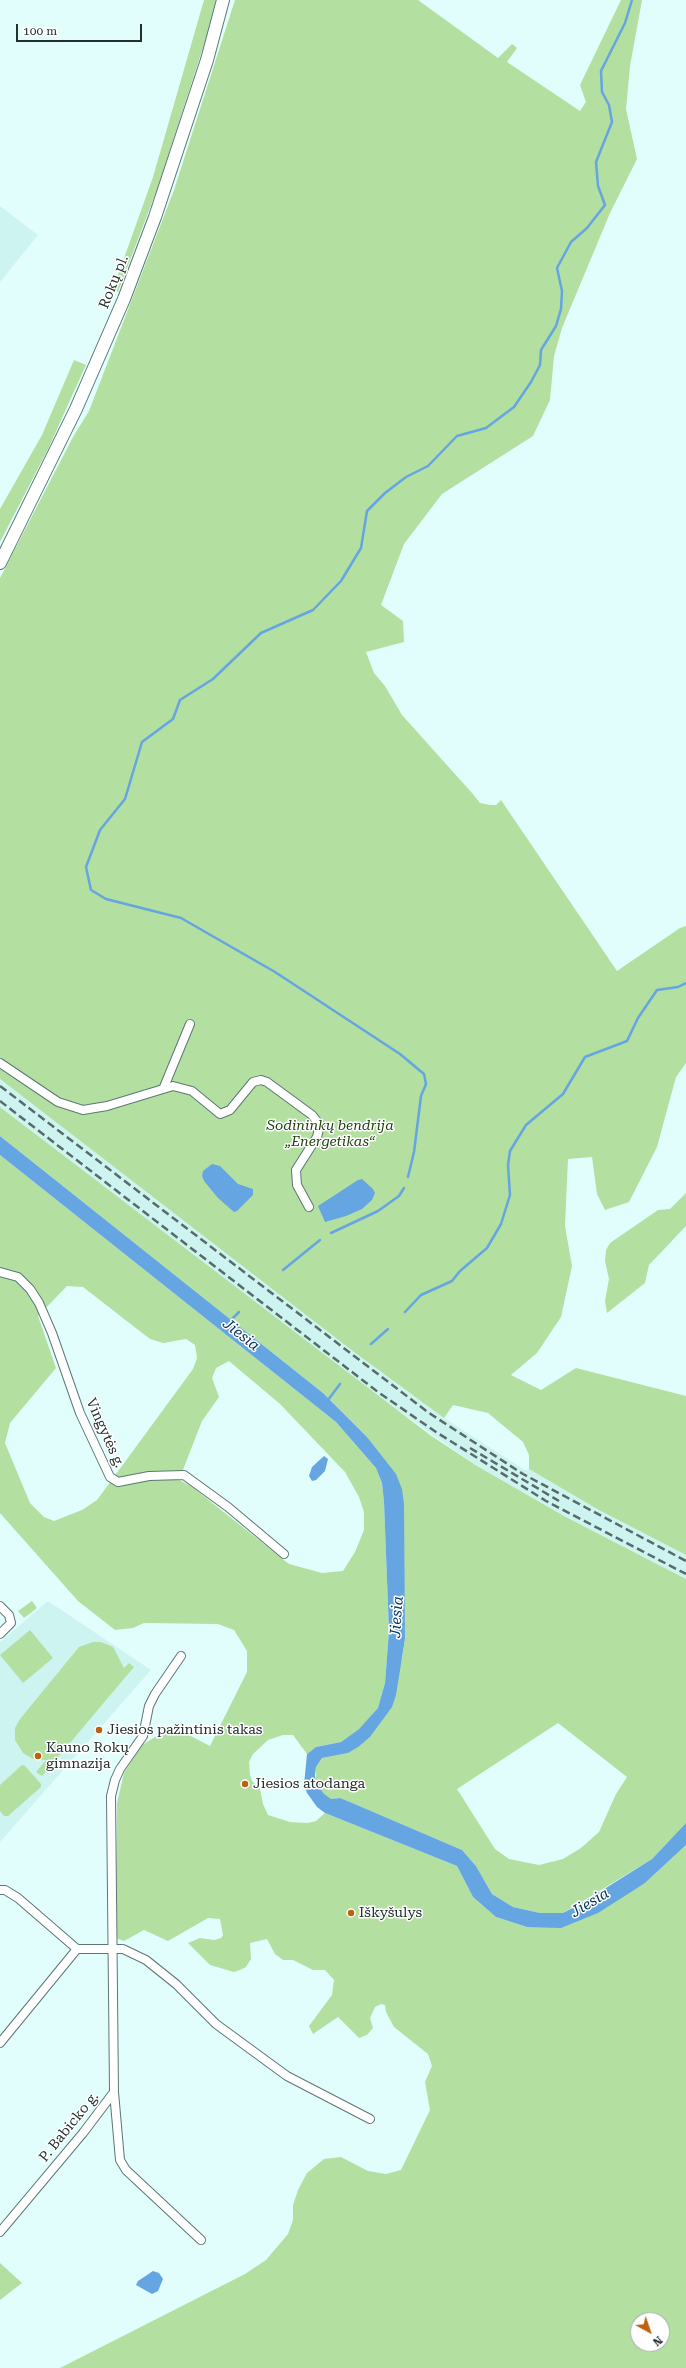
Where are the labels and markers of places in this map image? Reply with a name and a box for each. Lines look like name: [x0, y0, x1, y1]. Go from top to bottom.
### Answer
place label: Jiesios pažintinis takas: [107, 1722, 262, 1738]
marker: Jiesios pažintinis takas: [94, 1725, 104, 1735]
place label: Kauno Rokų gimnazija: [46, 1740, 129, 1772]
marker: Kauno Rokų gimnazija: [33, 1751, 43, 1761]
place label: Jiesios atodanga: [253, 1776, 365, 1792]
marker: Jiesios atodanga: [240, 1779, 250, 1789]
place label: Iškyšulys: [359, 1905, 422, 1921]
marker: Iškyšulys: [346, 1908, 356, 1918]

